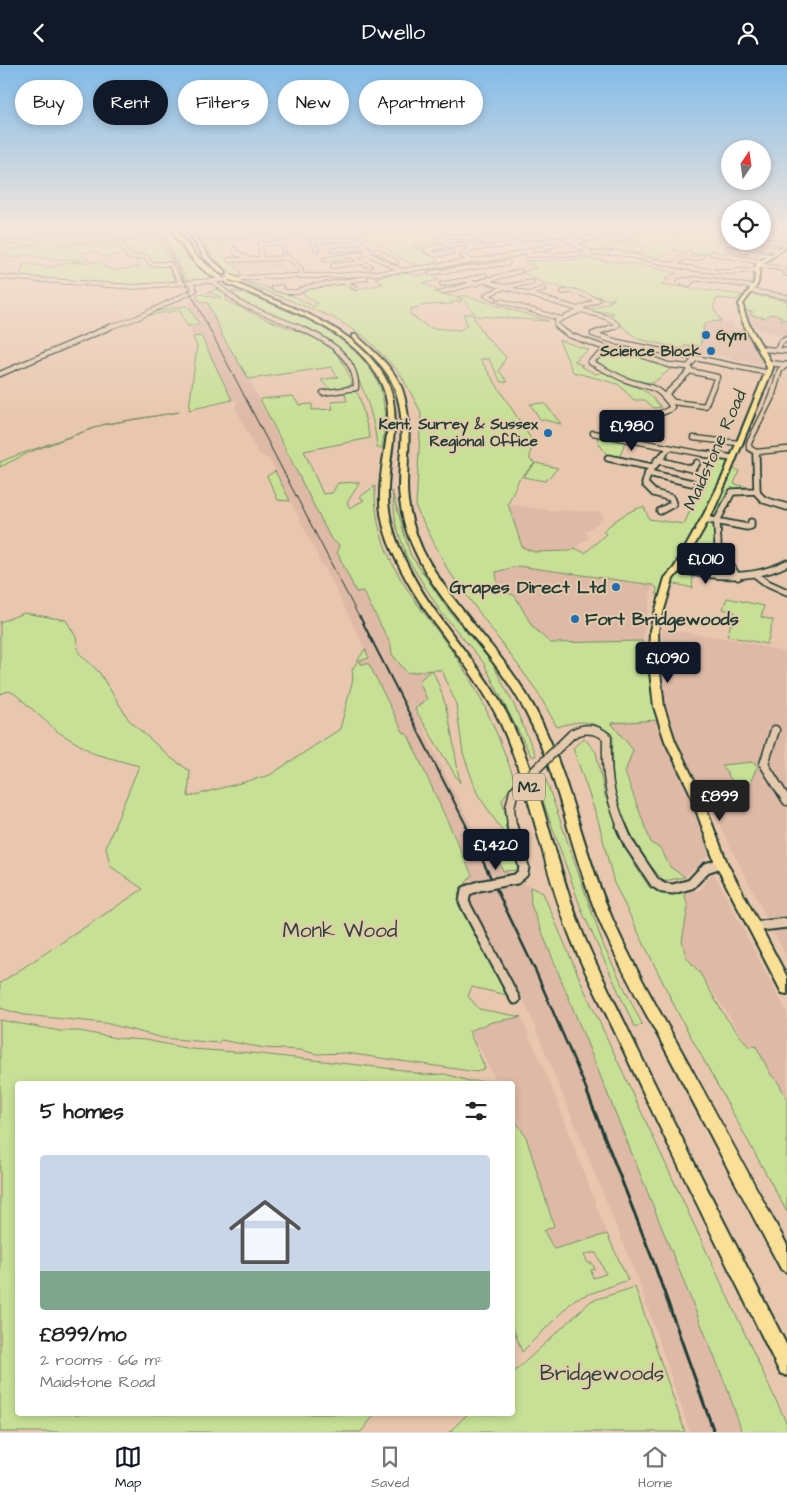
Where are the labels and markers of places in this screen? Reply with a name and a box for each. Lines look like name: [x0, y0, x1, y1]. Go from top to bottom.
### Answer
place label: Gym: [716, 325, 747, 347]
marker: Gym: [700, 329, 712, 341]
place label: Science Block: [599, 341, 702, 362]
marker: Science Block: [705, 345, 717, 357]
pin: £1,980: [591, 409, 673, 452]
place label: Kent, Surrey & Sussex Regional Office: [379, 414, 539, 454]
marker: Kent, Surrey & Sussex Regional Office: [542, 427, 554, 439]
pin: £1,010: [665, 543, 747, 585]
place label: Grapes Direct Ltd: [450, 575, 607, 600]
marker: Grapes Direct Ltd: [610, 581, 622, 593]
place label: Fort Bridgewoods: [585, 607, 739, 633]
marker: Fort Bridgewoods: [569, 613, 581, 625]
pin: £1,090: [627, 641, 709, 684]
pin: £899: [690, 779, 750, 822]
pin: £1,420: [455, 829, 537, 871]

